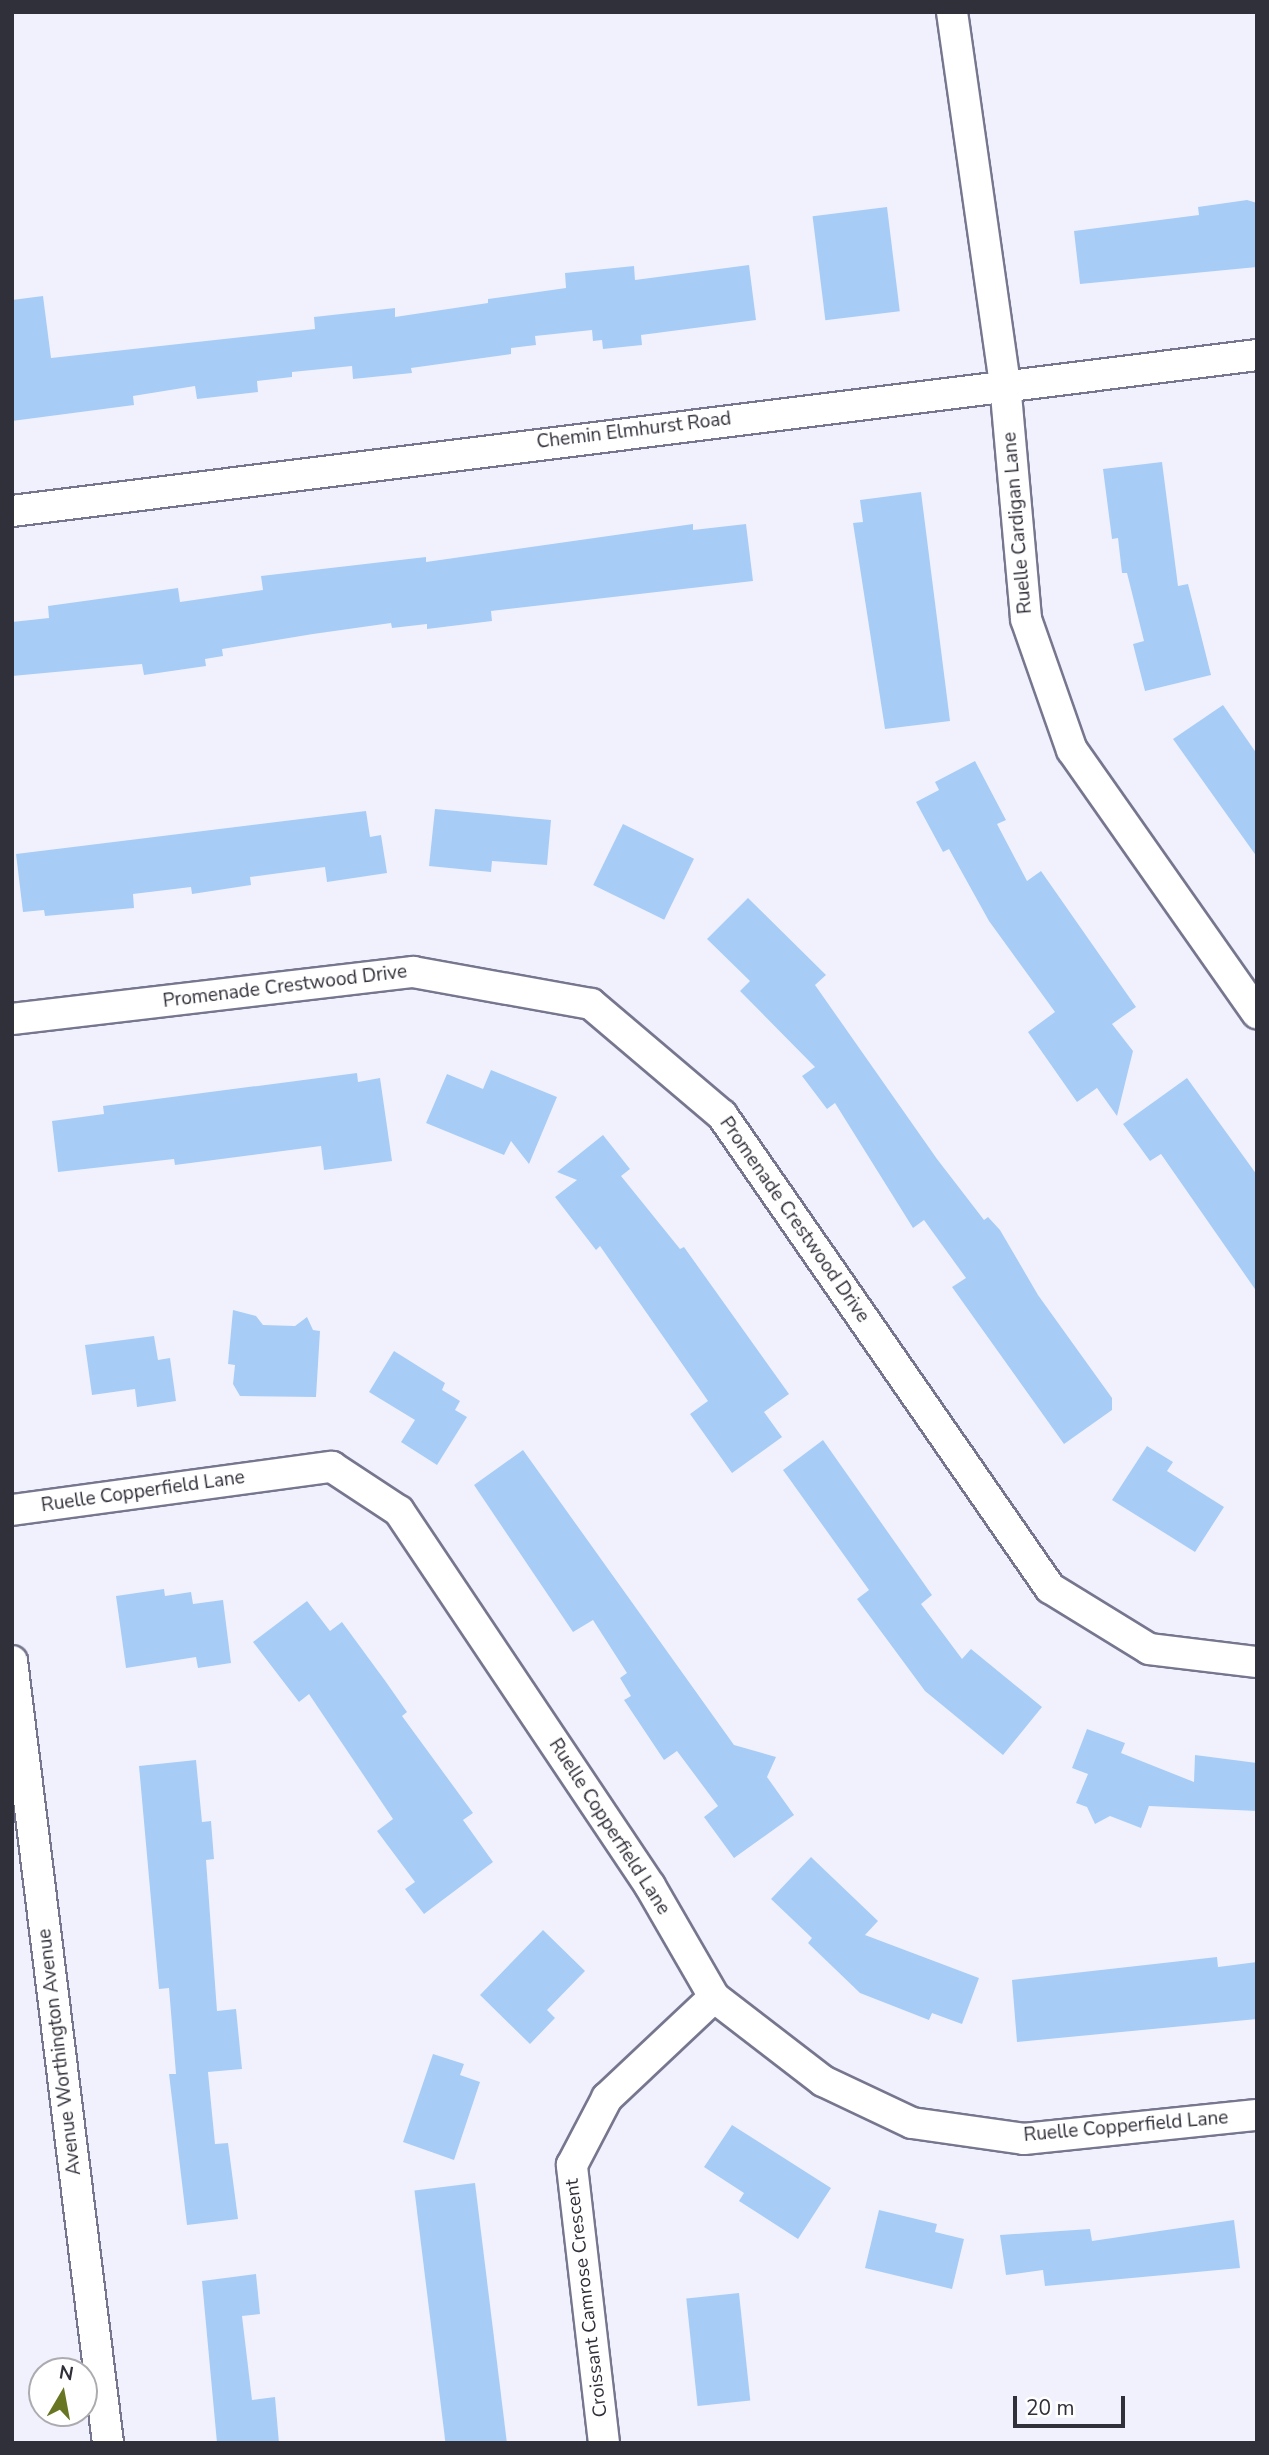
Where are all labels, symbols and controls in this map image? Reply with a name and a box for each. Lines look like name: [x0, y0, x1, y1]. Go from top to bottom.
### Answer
street label: Chemin Elmhurst Road: [535, 408, 733, 454]
street label: Ruelle Cardigan Lane: [999, 431, 1037, 615]
street label: Promenade Crestwood Drive: [162, 961, 408, 1013]
street label: Promenade Crestwood Drive: [714, 1113, 874, 1327]
street label: Ruelle Copperfield Lane: [40, 1466, 246, 1518]
street label: Ruelle Copperfield Lane: [544, 1735, 674, 1919]
street label: Avenue Worthington Avenue: [34, 1927, 86, 2177]
street label: Ruelle Copperfield Lane: [1023, 2107, 1229, 2147]
street label: Croissant Camrose Crescent: [561, 2177, 613, 2419]
north arrow: [28, 2357, 98, 2427]
text: N: [57, 2359, 76, 2387]
scale bar: [1017, 2382, 1129, 2426]
text: 20 m: [1026, 2394, 1075, 2422]

